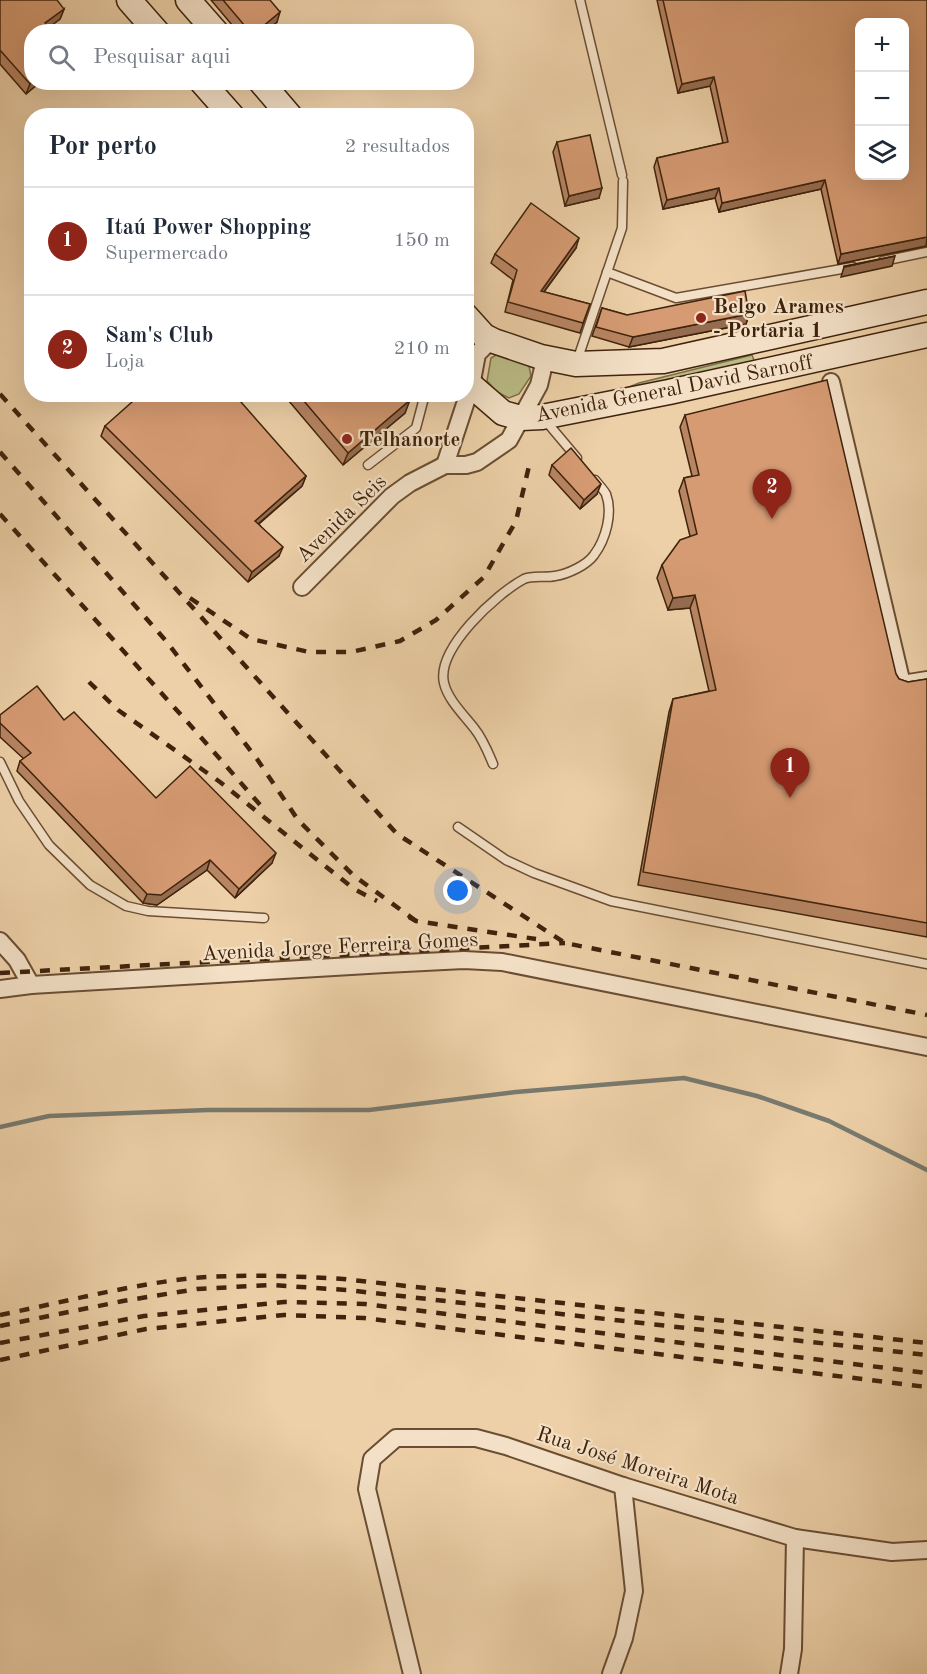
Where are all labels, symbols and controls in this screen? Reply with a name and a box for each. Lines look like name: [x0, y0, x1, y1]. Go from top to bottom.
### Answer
map controls: [855, 18, 909, 180]
button: +: [855, 18, 909, 72]
search box: [24, 24, 474, 90]
icon: search: [45, 41, 78, 74]
text: Pesquisar aqui: [93, 46, 230, 68]
button: −: [855, 72, 909, 126]
button: layers: [855, 126, 909, 180]
text: Por perto: [48, 134, 157, 160]
text: 2 resultados: [345, 137, 450, 157]
text: Itaú Power Shopping: [105, 217, 311, 239]
text: 1: [62, 231, 73, 251]
text: 150 m: [394, 231, 450, 251]
text: Supermercado: [105, 244, 228, 264]
place label: Belgo Arames - Portaria 1: [713, 297, 844, 342]
marker: Belgo Arames - Portaria 1: [694, 311, 708, 325]
text: Sam's Club: [105, 325, 213, 347]
text: 2: [62, 339, 73, 359]
text: 210 m: [394, 339, 450, 359]
text: Loja: [105, 352, 145, 372]
street label: Avenida General David Sarnoff: [534, 352, 816, 427]
place label: Telhanorte: [359, 430, 460, 451]
marker: Telhanorte: [340, 432, 354, 446]
pin: 2: [752, 470, 792, 519]
street label: Avenida Seis: [293, 471, 391, 567]
pin: 1: [770, 748, 810, 798]
your location: [443, 876, 472, 905]
street label: Avenida Jorge Ferreira Gomes: [201, 930, 479, 965]
street label: Rua José Moreira Mota: [534, 1424, 741, 1509]

